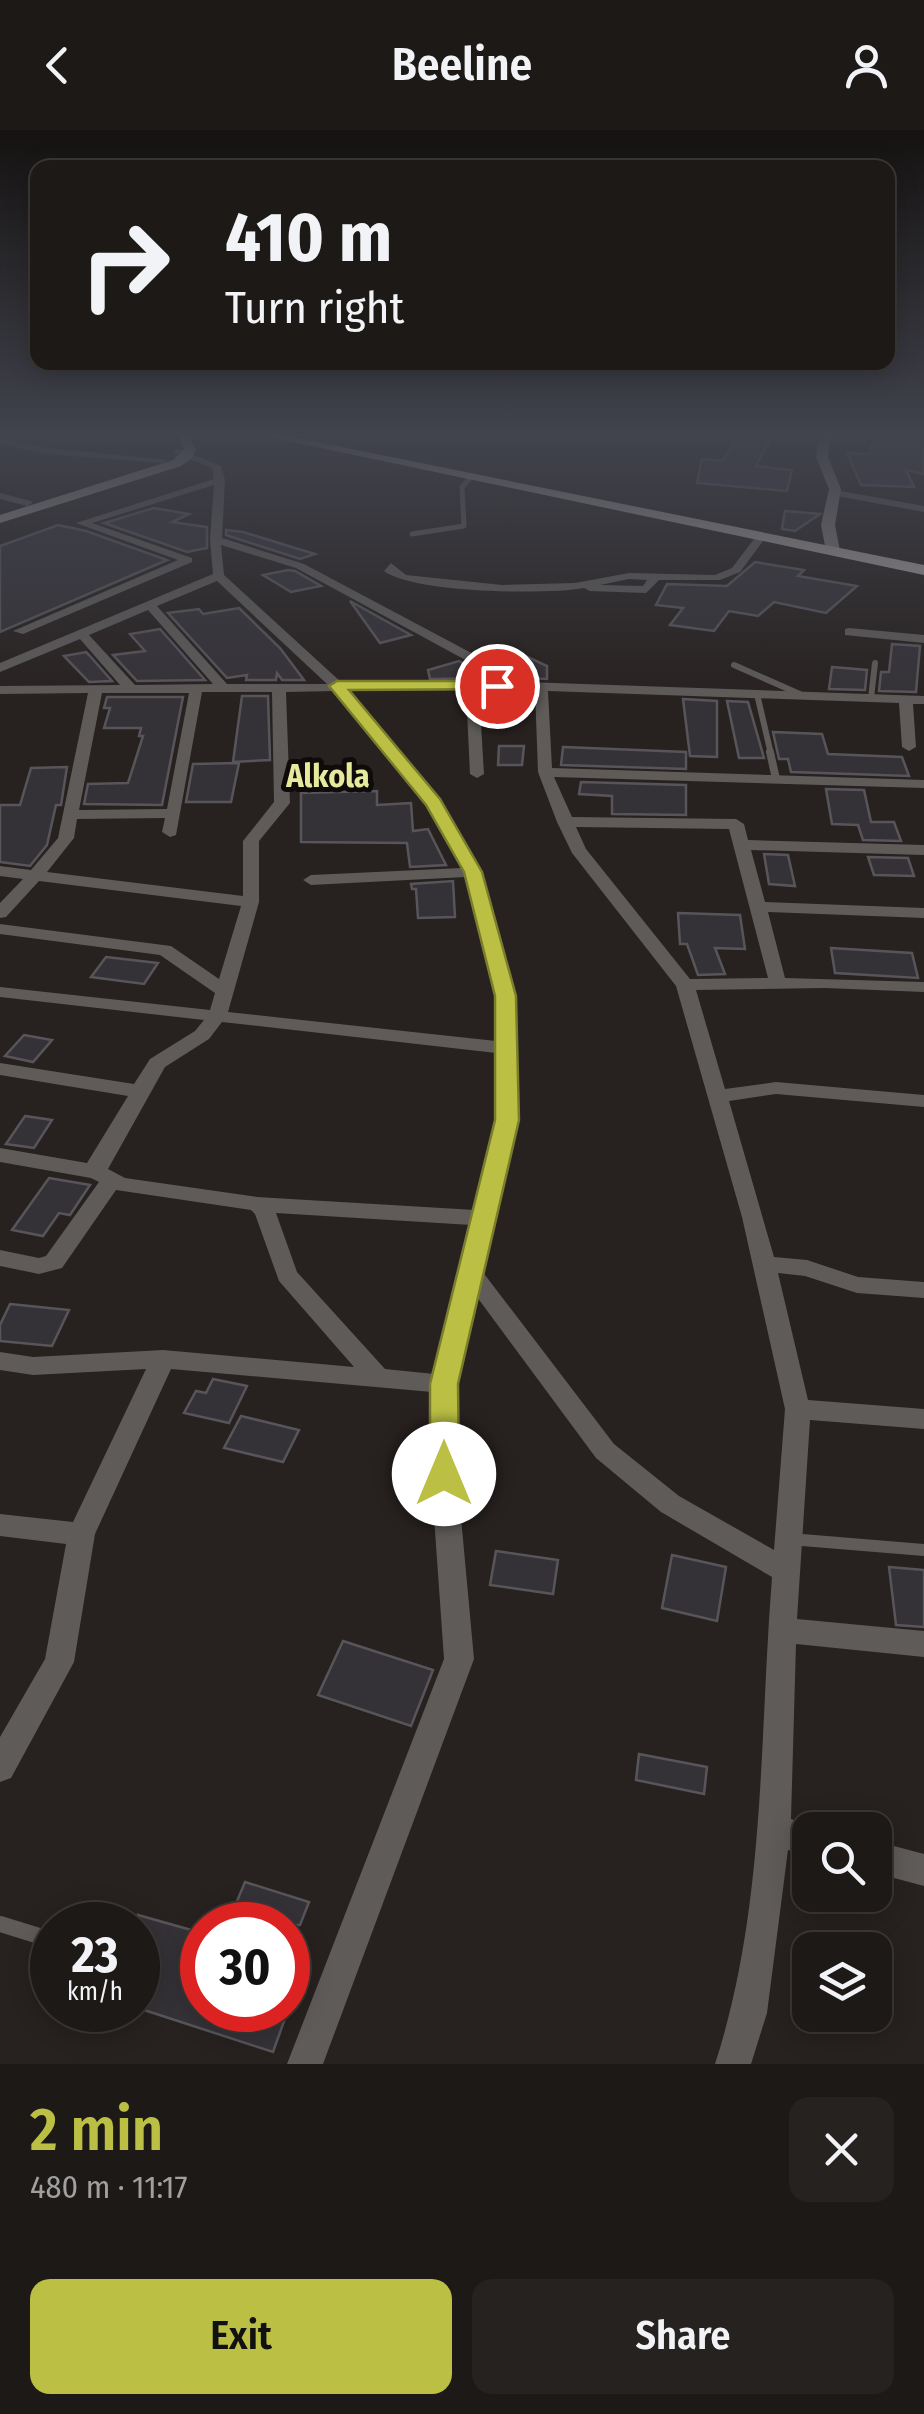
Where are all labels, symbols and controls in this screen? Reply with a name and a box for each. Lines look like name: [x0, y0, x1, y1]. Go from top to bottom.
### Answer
icon: back: [30, 38, 85, 93]
text: Beeline: [392, 38, 532, 92]
icon: person: [839, 38, 894, 93]
text: 410 m: [225, 196, 392, 280]
icon: right: [60, 200, 190, 330]
text: Turn right: [225, 281, 404, 335]
pin: [455, 644, 540, 729]
icon: arrive: [470, 659, 525, 714]
district label: Alkola: [285, 757, 370, 795]
position arrow: [392, 1422, 496, 1526]
map controls: [792, 1812, 892, 2032]
button: search: [792, 1812, 892, 1912]
speed limit sign: 30: [180, 1902, 310, 2032]
text: 23: [72, 1925, 118, 1985]
button: layers: [792, 1932, 892, 2032]
text: km/h: [67, 1977, 123, 2007]
text: 2 min: [30, 2094, 163, 2166]
button: close: [789, 2097, 894, 2202]
text: 480 m · 11:17: [30, 2168, 188, 2206]
button: Exit: [30, 2279, 452, 2394]
button: Share: [472, 2279, 894, 2394]

